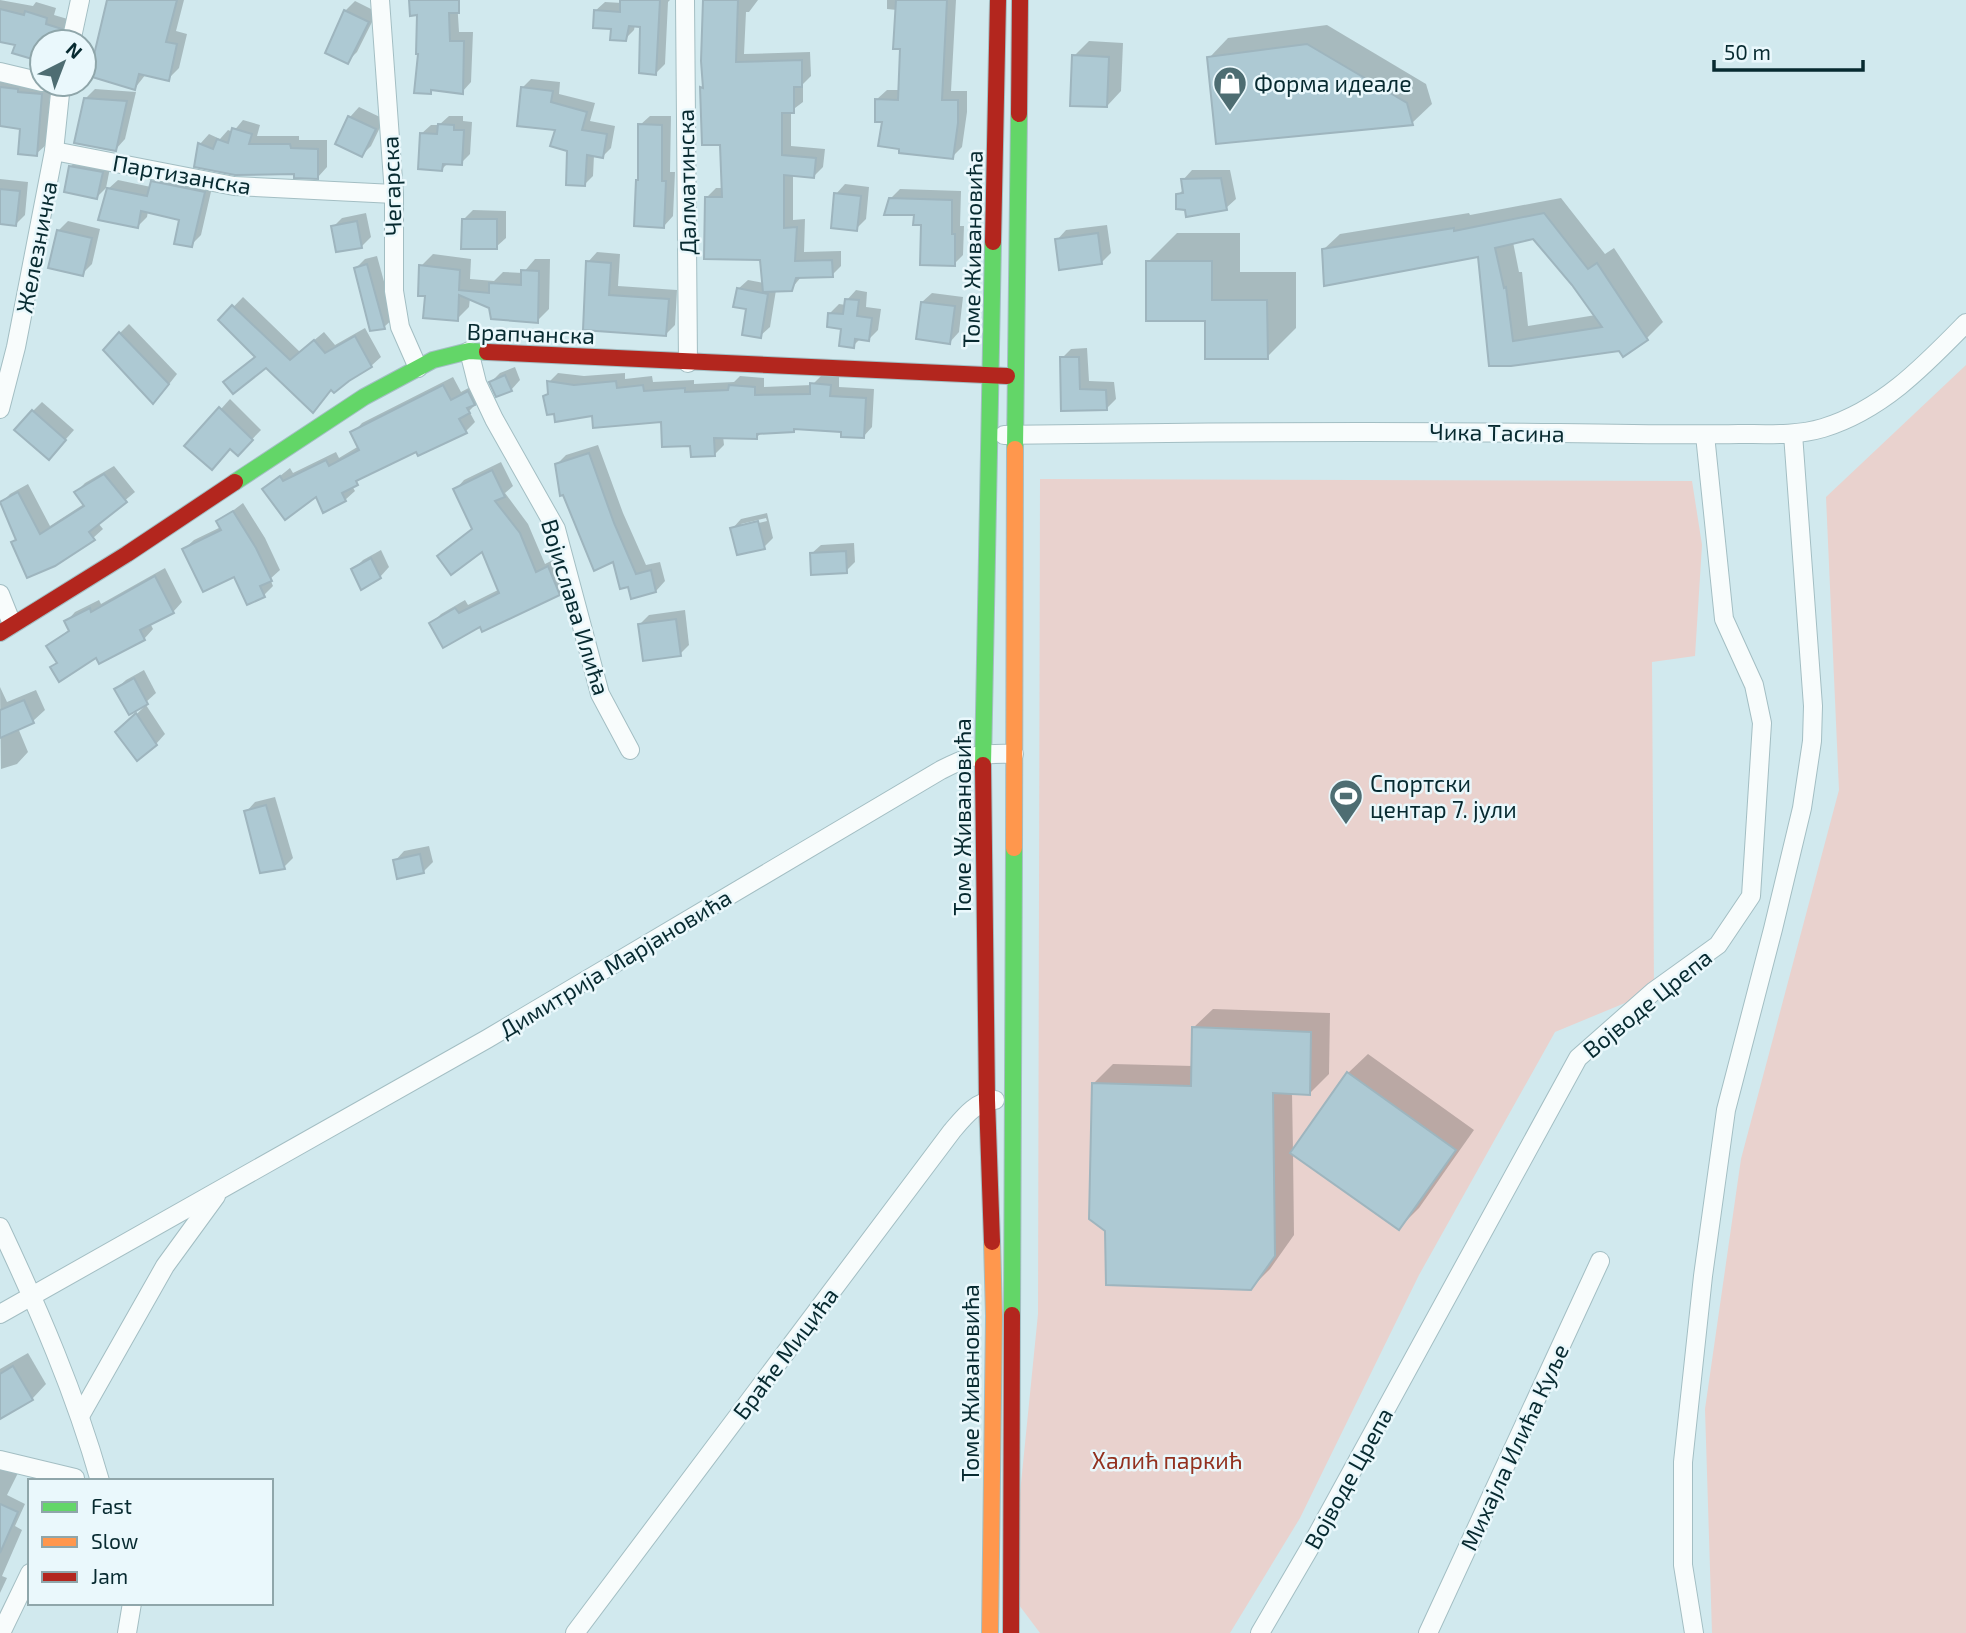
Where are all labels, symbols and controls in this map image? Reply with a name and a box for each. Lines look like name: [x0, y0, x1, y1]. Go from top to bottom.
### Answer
north arrow: [28, 28, 98, 98]
scale bar: [1714, 28, 1863, 72]
text: N: [62, 37, 88, 63]
text: 50 m: [1724, 39, 1771, 64]
shop icon: Форма идеале: [1211, 64, 1249, 113]
place label: Форма идеале: [1254, 69, 1412, 97]
street label: Далматинска: [671, 109, 701, 255]
street label: Чегарска: [375, 136, 407, 236]
street label: Партизанска: [111, 148, 253, 200]
street label: Томе Живановића: [956, 150, 988, 348]
street label: Железничка: [9, 179, 63, 315]
street label: Врапчанска: [466, 317, 596, 349]
street label: Чика Тасина: [1429, 417, 1565, 447]
street label: Војислава Илића: [536, 516, 616, 698]
street label: Томе Живановића: [948, 718, 976, 916]
place label: Спортски центар 7. јули: [1370, 769, 1517, 824]
sports icon: Спортски центар 7. јули: [1327, 777, 1365, 826]
street label: Димитрија Марјановића: [494, 883, 736, 1043]
street label: Војводе Црепа: [1577, 943, 1717, 1063]
street label: Браће Мицића: [726, 1282, 844, 1424]
street label: Томе Живановића: [956, 1284, 984, 1482]
street label: Михајла Илића Куље: [1454, 1339, 1575, 1555]
street label: Војводе Црепа: [1298, 1402, 1398, 1554]
park label: Халић паркић: [1092, 1446, 1242, 1474]
legend: [28, 1479, 273, 1605]
text: Fast: [91, 1493, 132, 1518]
text: Slow: [91, 1528, 138, 1553]
text: Jam: [91, 1563, 128, 1588]

